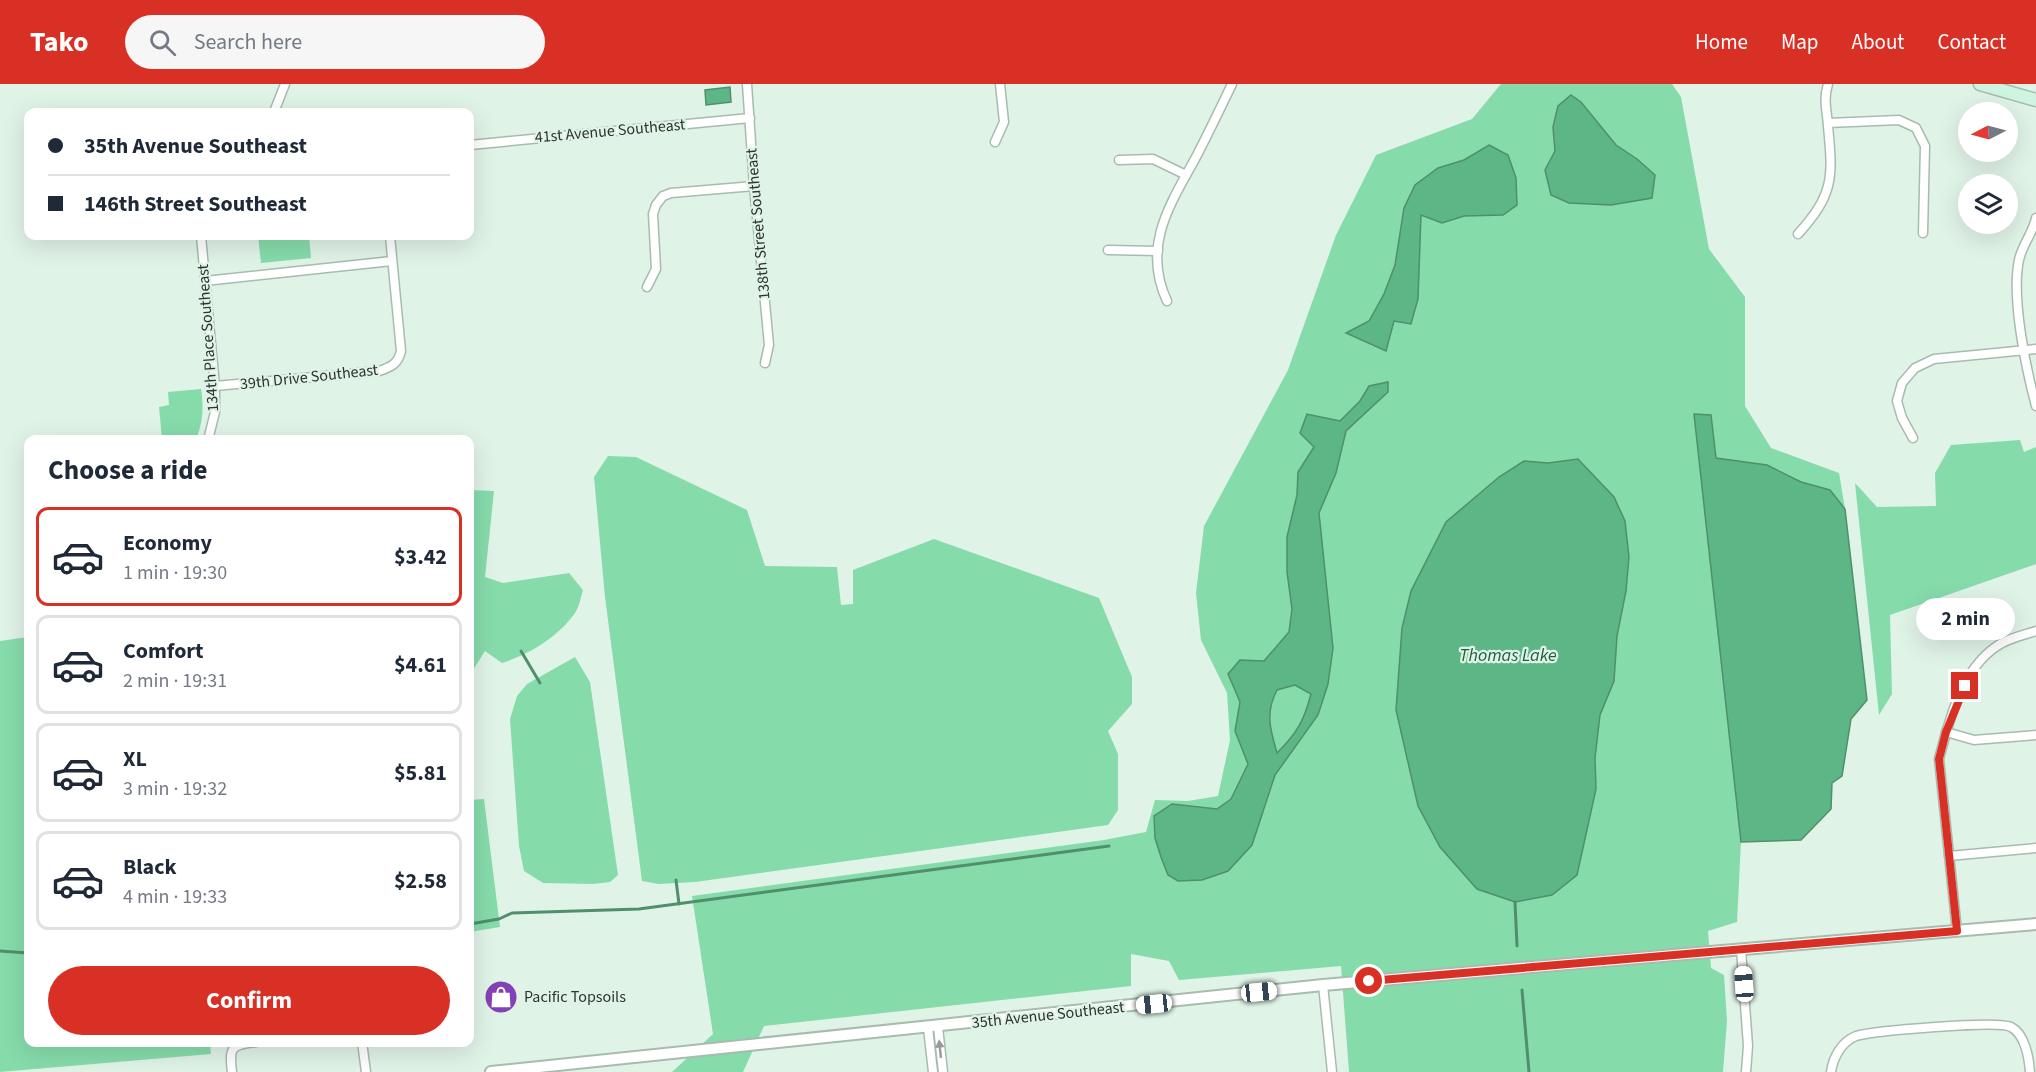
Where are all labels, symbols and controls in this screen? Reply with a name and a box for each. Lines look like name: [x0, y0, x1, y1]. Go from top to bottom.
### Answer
search box: [125, 15, 545, 69]
text: Tako: [30, 22, 89, 62]
icon: search: [146, 26, 179, 59]
text: Search here: [194, 26, 302, 58]
text: Home: [1695, 27, 1748, 57]
text: Map: [1781, 27, 1819, 57]
text: About: [1852, 27, 1904, 57]
text: Contact: [1937, 27, 2006, 57]
north arrow: [1958, 102, 2018, 162]
map controls: [1958, 102, 2018, 234]
street label: 41st Avenue Southeast: [534, 113, 687, 149]
text: 35th Avenue Southeast: [84, 130, 307, 162]
street label: 138th Street Southeast: [740, 147, 776, 301]
button: layers: [1958, 174, 2018, 234]
text: 146th Street Southeast: [84, 188, 307, 220]
street label: 134th Place Southeast: [192, 263, 224, 413]
street label: 39th Drive Southeast: [239, 359, 380, 395]
text: Choose a ride: [48, 451, 208, 490]
text: Economy: [123, 527, 212, 559]
icon: car: [51, 530, 105, 584]
text: $3.42: [394, 541, 447, 573]
text: 1 min · 19:30: [123, 559, 227, 587]
callout: 2 min: [1916, 599, 2014, 641]
text: 2 min: [1941, 605, 1990, 633]
text: Comfort: [123, 635, 204, 667]
icon: car: [51, 638, 105, 692]
water label: Thomas Lake: [1459, 643, 1557, 668]
text: $4.61: [394, 649, 447, 681]
text: 2 min · 19:31: [123, 667, 227, 695]
route end: [1951, 672, 1978, 699]
text: XL: [123, 743, 147, 775]
icon: car: [51, 746, 105, 800]
text: $5.81: [394, 757, 447, 789]
text: 3 min · 19:32: [123, 775, 227, 803]
text: Black: [123, 851, 177, 883]
icon: car: [51, 854, 105, 908]
text: $2.58: [394, 865, 447, 897]
text: 4 min · 19:33: [123, 883, 227, 911]
car: [1734, 965, 1754, 1003]
button: Confirm: [48, 966, 450, 1035]
route start: [1355, 967, 1382, 994]
shop icon: Pacific Topsoils: [483, 979, 519, 1015]
car: [1240, 981, 1278, 1003]
place label: Pacific Topsoils: [524, 986, 626, 1008]
car: [1135, 993, 1173, 1015]
street label: 35th Avenue Southeast: [971, 996, 1126, 1034]
one-way arrow: [935, 1040, 945, 1059]

